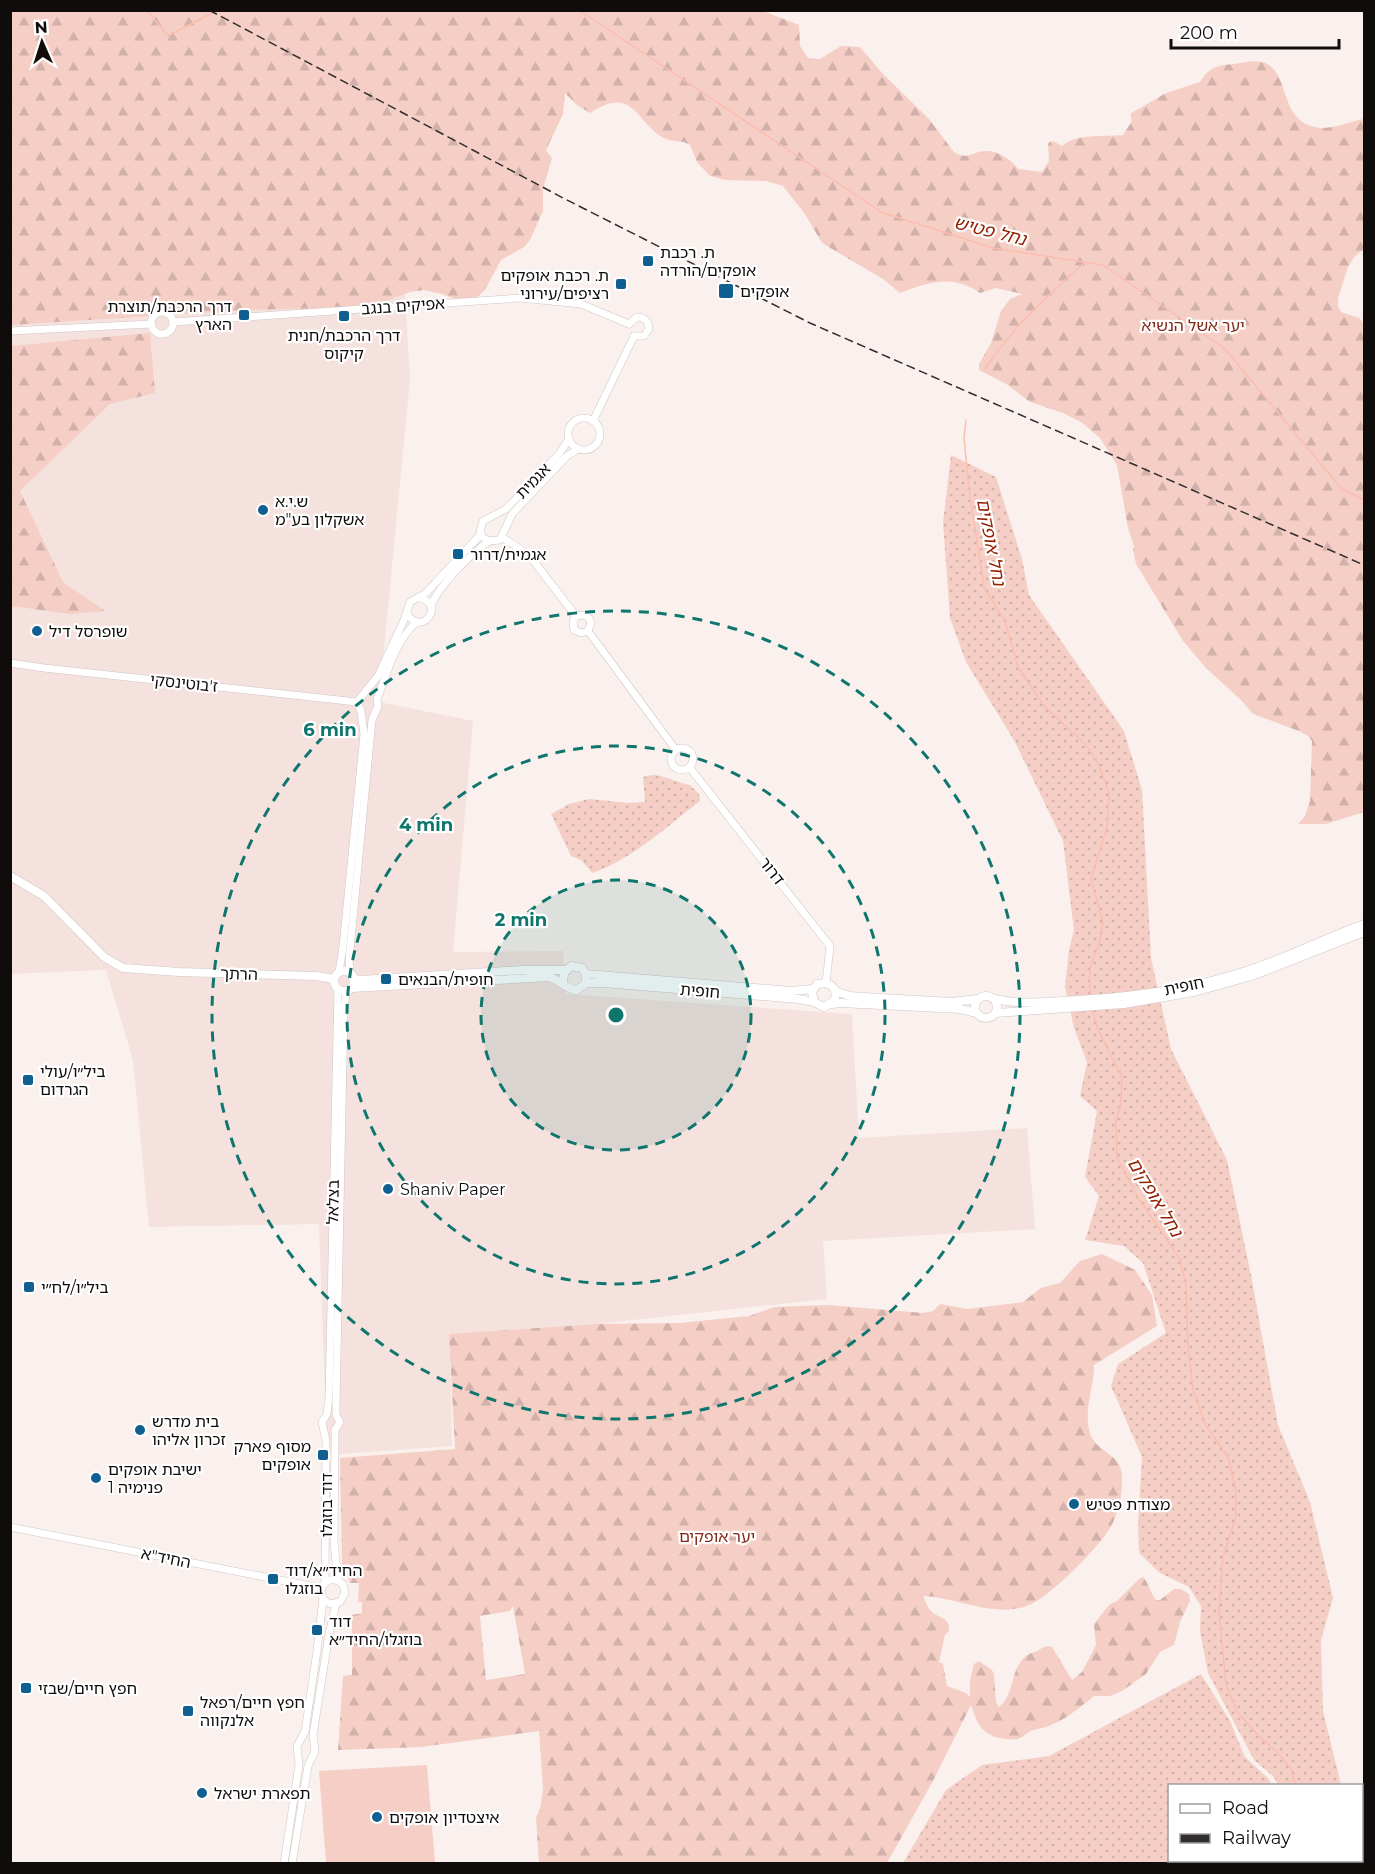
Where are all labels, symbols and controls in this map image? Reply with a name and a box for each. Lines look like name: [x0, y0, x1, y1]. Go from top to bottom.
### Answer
north arrow: [12, 12, 72, 72]
scale bar: [1171, 12, 1339, 50]
text: N: [34, 18, 48, 37]
text: 200 m: [1180, 22, 1238, 44]
water label: נחל פטיש: [952, 211, 1029, 251]
place label: ת. רכבת אופקים/הורדה: [660, 243, 756, 280]
marker: ת. רכבת אופקים/הורדה: [641, 254, 655, 268]
place label: ת. רכבת אופקים רציפים/עירוני: [500, 266, 609, 303]
marker: ת. רכבת אופקים רציפים/עירוני: [614, 277, 628, 291]
marker: אופקים: [717, 282, 735, 300]
place label: אופקים: [740, 282, 789, 301]
street label: אפיקים בנגב: [360, 294, 446, 318]
place label: דרך הרכבת/תוצרת הארץ: [107, 297, 232, 334]
marker: דרך הרכבת/תוצרת הארץ: [237, 308, 251, 322]
marker: דרך הרכבת/חנית קיקוס: [337, 309, 351, 323]
park label: יער אשל הנשיא: [1141, 316, 1245, 335]
place label: דרך הרכבת/חנית קיקוס: [288, 326, 401, 363]
street label: אגמית: [512, 459, 554, 503]
place label: ש.י.א אשקלון בע"מ: [275, 492, 364, 529]
water label: נחל אופקים: [972, 496, 1010, 589]
marker: ש.י.א אשקלון בע"מ: [256, 503, 270, 517]
place label: אגמית/דרור: [470, 545, 546, 564]
marker: אגמית/דרור: [451, 547, 465, 561]
place label: שופרסל דיל: [49, 622, 128, 641]
marker: שופרסל דיל: [30, 624, 44, 638]
street label: ז'בוטינסקי: [149, 670, 219, 696]
text: 6 min: [303, 719, 357, 741]
text: 4 min: [399, 814, 453, 836]
street label: דרור: [755, 854, 789, 889]
text: 2 min: [495, 909, 547, 931]
street label: הרתך: [220, 964, 258, 984]
place label: חופית/הבנאים: [398, 970, 494, 989]
marker: חופית/הבנאים: [379, 972, 393, 986]
street label: חופית: [1162, 973, 1206, 999]
street label: חופית: [679, 980, 721, 1002]
centre of rings: [606, 1005, 626, 1025]
place label: ביל״ו/עולי הגרדום: [40, 1062, 106, 1099]
marker: ביל״ו/עולי הגרדום: [21, 1073, 35, 1087]
water label: נחל אופקים: [1123, 1153, 1188, 1242]
street label: בצלאל: [323, 1179, 343, 1225]
place label: Shaniv Paper: [400, 1180, 506, 1199]
marker: Shaniv Paper: [381, 1182, 395, 1196]
place label: ביל״ו/לח״י: [41, 1278, 109, 1297]
marker: ביל״ו/לח״י: [22, 1280, 36, 1294]
place label: בית מדרש זכרון אליהו: [152, 1412, 226, 1449]
marker: בית מדרש זכרון אליהו: [133, 1423, 147, 1437]
place label: מסוף פארק אופקים: [233, 1437, 311, 1474]
marker: מסוף פארק אופקים: [316, 1448, 330, 1462]
place label: ישיבת אופקים פנימיה 1: [108, 1460, 202, 1497]
marker: ישיבת אופקים פנימיה 1: [89, 1471, 103, 1485]
street label: דוד בוזגלו: [317, 1472, 336, 1537]
place label: מצודת פטיש: [1086, 1495, 1170, 1514]
marker: מצודת פטיש: [1067, 1497, 1081, 1511]
park label: יער אופקים: [679, 1527, 755, 1546]
street label: החיד"א: [140, 1544, 192, 1572]
place label: החיד״א/דוד בוזגלו: [285, 1561, 363, 1598]
marker: החיד״א/דוד בוזגלו: [266, 1572, 280, 1586]
place label: דוד בוזגלו/החיד״א: [329, 1612, 422, 1649]
marker: דוד בוזגלו/החיד״א: [310, 1623, 324, 1637]
place label: חפץ חיים/שבזי: [38, 1679, 137, 1698]
marker: חפץ חיים/שבזי: [19, 1681, 33, 1695]
place label: חפץ חיים/רפאל אלנקווה: [200, 1693, 305, 1730]
marker: חפץ חיים/רפאל אלנקווה: [181, 1704, 195, 1718]
place label: תפארת ישראל: [214, 1784, 310, 1803]
legend: [1168, 1784, 1363, 1862]
marker: תפארת ישראל: [195, 1786, 209, 1800]
text: Road: [1222, 1797, 1269, 1819]
place label: איצטדיון אופקים: [389, 1808, 499, 1827]
marker: איצטדיון אופקים: [370, 1810, 384, 1824]
text: Railway: [1222, 1827, 1291, 1849]

